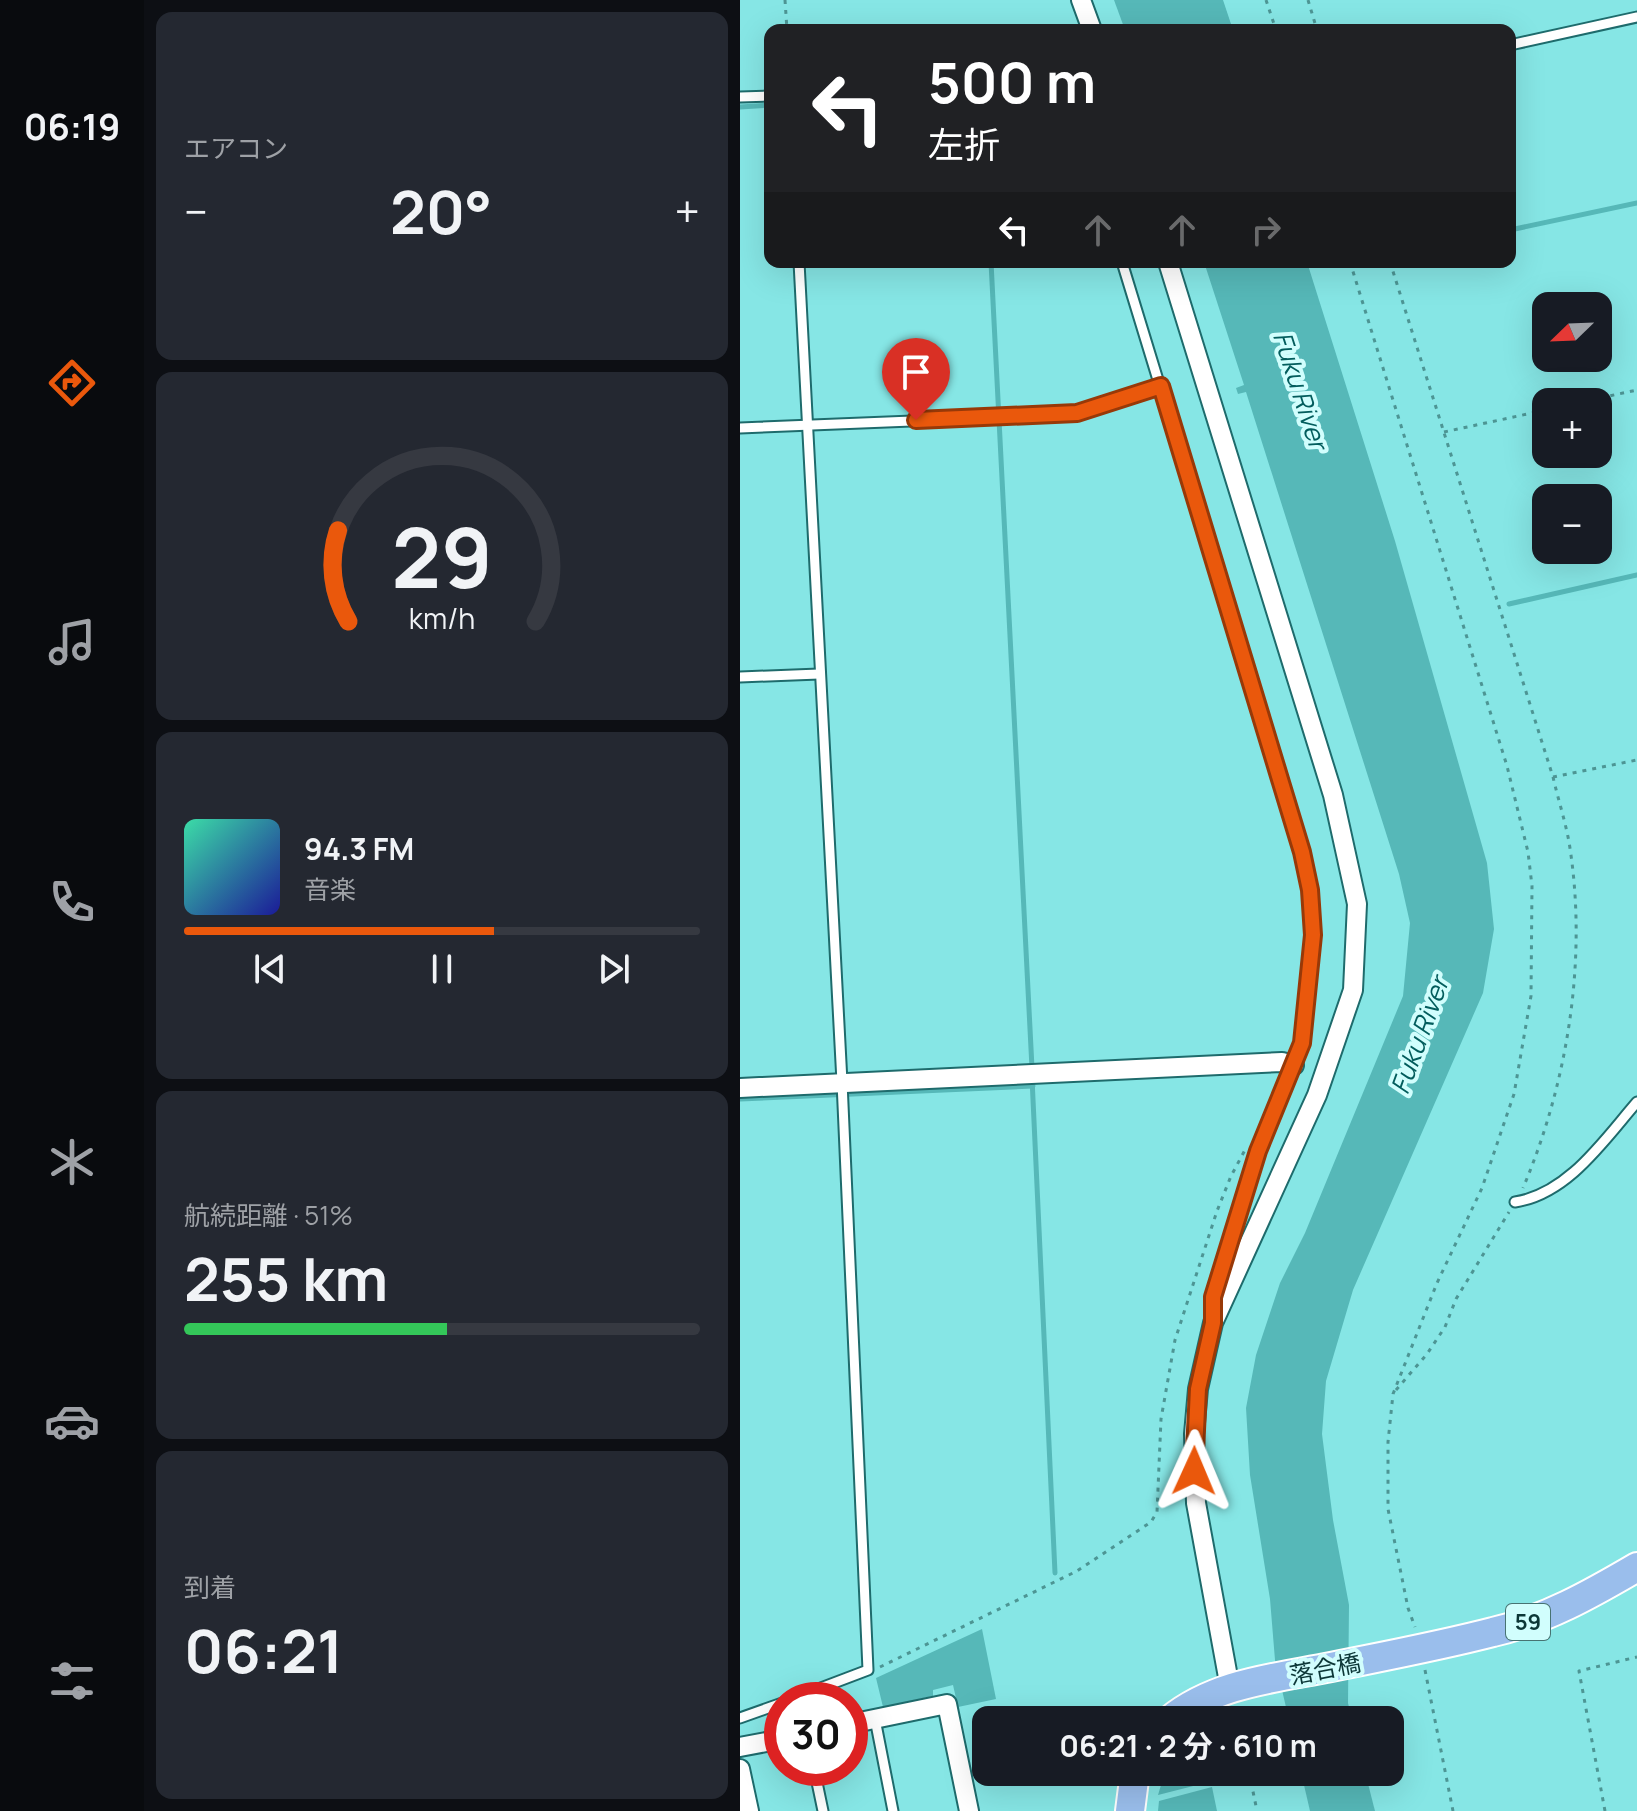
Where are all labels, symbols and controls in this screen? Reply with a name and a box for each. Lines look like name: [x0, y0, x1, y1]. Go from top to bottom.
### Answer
text: 500 m: [928, 43, 1096, 120]
icon: left: [796, 56, 900, 160]
text: 06:19: [24, 102, 120, 151]
text: 左折: [928, 120, 1000, 169]
text: エアコン: [184, 130, 288, 166]
text: 20°: [390, 170, 492, 252]
text: −: [184, 181, 208, 241]
text: +: [675, 181, 700, 241]
icon: left: [992, 208, 1036, 252]
icon: ahead: [1076, 208, 1120, 252]
icon: ahead: [1160, 208, 1204, 252]
icon: right: [1244, 208, 1288, 252]
north arrow: [1532, 292, 1612, 372]
map controls: [1532, 292, 1612, 564]
water label: Fuku River: [1265, 327, 1338, 457]
pin: [882, 338, 950, 420]
icon: arrive: [894, 350, 938, 394]
icon: directions: [44, 355, 100, 411]
button: +: [1532, 388, 1612, 468]
button: −: [1532, 484, 1612, 564]
text: 29: [391, 498, 493, 612]
text: km/h: [409, 599, 475, 638]
icon: music: [44, 614, 100, 670]
text: 94.3 FM: [304, 828, 414, 869]
text: 音楽: [304, 871, 356, 907]
icon: phone: [44, 874, 100, 930]
icon: previous: [248, 947, 292, 991]
icon: pause: [420, 947, 464, 991]
icon: next: [592, 947, 636, 991]
water label: Fuku River: [1381, 968, 1458, 1098]
icon: climate: [44, 1134, 100, 1190]
text: 航続距離 · 51%: [184, 1197, 353, 1233]
text: 255 km: [184, 1237, 388, 1319]
icon: car: [44, 1393, 100, 1449]
position arrow: [1152, 1429, 1236, 1513]
text: 到着: [184, 1569, 236, 1605]
road number: 59: [1506, 1604, 1550, 1640]
text: 06:21: [184, 1609, 343, 1691]
street label: 落合橋: [1287, 1645, 1363, 1691]
icon: filters: [44, 1653, 100, 1709]
speed limit sign: 30: [764, 1682, 868, 1786]
text: 06:21 · 2 分 · 610 m: [1059, 1725, 1317, 1766]

